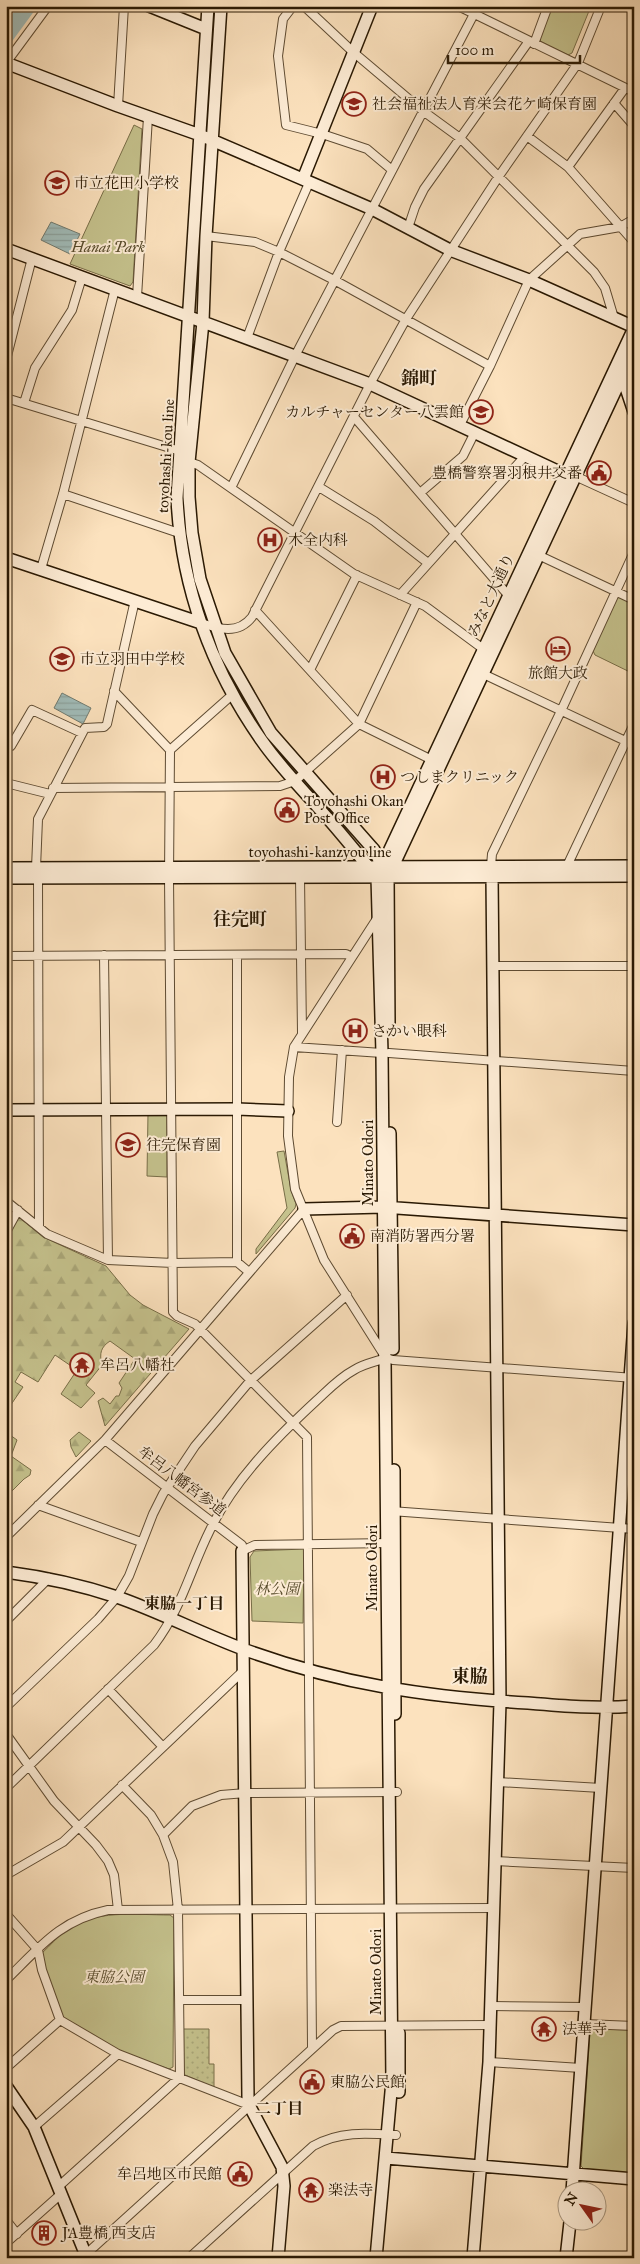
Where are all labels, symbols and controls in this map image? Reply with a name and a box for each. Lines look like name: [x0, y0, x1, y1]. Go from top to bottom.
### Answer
scale bar: [448, 32, 580, 64]
text: 100 m: [455, 41, 495, 59]
school or university icon: 社会福祉法人育栄会花ケ崎保育園: [341, 91, 367, 117]
place label: 社会福祉法人育栄会花ケ崎保育園: [372, 95, 597, 113]
school or university icon: 市立花田小学校: [44, 170, 70, 196]
place label: 市立花田小学校: [74, 174, 179, 192]
park label: Hanai Park: [70, 238, 145, 256]
district label: 錦町: [401, 367, 437, 389]
street label: toyohashi-kou line: [154, 398, 178, 514]
school or university icon: カルチャーセンター八雲館: [468, 399, 494, 425]
place label: カルチャーセンター八雲館: [285, 403, 464, 421]
public building icon: 豊橋警察署羽根井交番: [586, 460, 612, 486]
place label: 豊橋警察署羽根井交番: [432, 464, 582, 482]
hospital icon: 木全内科: [257, 527, 283, 553]
place label: 木全内科: [288, 531, 348, 549]
street label: みなと大通り: [464, 550, 518, 640]
hotel icon: 旅館大政: [545, 636, 571, 662]
school or university icon: 市立羽田中学校: [49, 646, 75, 672]
place label: 市立羽田中学校: [80, 650, 185, 668]
place label: 旅館大政: [528, 664, 588, 682]
hospital icon: つしまクリニック: [370, 764, 396, 790]
place label: つしまクリニック: [400, 768, 519, 786]
place label: Toyohashi Okan Post Office: [304, 792, 404, 827]
public building icon: Toyohashi Okan Post Office: [274, 797, 300, 823]
street label: toyohashi-kanzyou line: [249, 843, 391, 861]
district label: 往完町: [213, 908, 267, 930]
hospital icon: さかい眼科: [342, 1018, 368, 1044]
place label: さかい眼科: [372, 1022, 447, 1040]
street label: Minato Odori: [359, 1120, 377, 1206]
school or university icon: 往完保育園: [115, 1132, 141, 1158]
place label: 往完保育園: [146, 1136, 221, 1154]
public building icon: 南消防署西分署: [339, 1223, 365, 1249]
place label: 南消防署西分署: [370, 1227, 475, 1245]
temple icon: 牟呂八幡社: [69, 1352, 95, 1378]
place label: 牟呂八幡社: [100, 1356, 175, 1374]
street label: 牟呂八幡宮参道: [135, 1442, 229, 1520]
street label: Minato Odori: [363, 1525, 381, 1611]
park label: 林公園: [254, 1580, 302, 1598]
district label: 東脇一丁目: [144, 1594, 224, 1613]
district label: 東脇: [452, 1665, 488, 1687]
street label: Minato Odori: [367, 1929, 385, 2015]
park label: 東脇公園: [84, 1968, 147, 1986]
temple icon: 法華寺: [531, 2016, 557, 2042]
place label: 法華寺: [562, 2020, 607, 2038]
public building icon: 東脇公民館: [299, 2069, 325, 2095]
place label: 東脇公民館: [330, 2073, 405, 2091]
district label: 二丁目: [255, 2099, 303, 2118]
public building icon: 牟呂地区市民館: [227, 2161, 253, 2187]
place label: 牟呂地区市民館: [117, 2165, 222, 2183]
temple icon: 楽法寺: [298, 2177, 324, 2203]
place label: 楽法寺: [328, 2181, 373, 2199]
north arrow: [558, 2182, 608, 2232]
text: N: [561, 2189, 582, 2209]
building icon: JA豊橋 西支店: [31, 2220, 57, 2246]
place label: JA豊橋 西支店: [60, 2224, 156, 2243]

